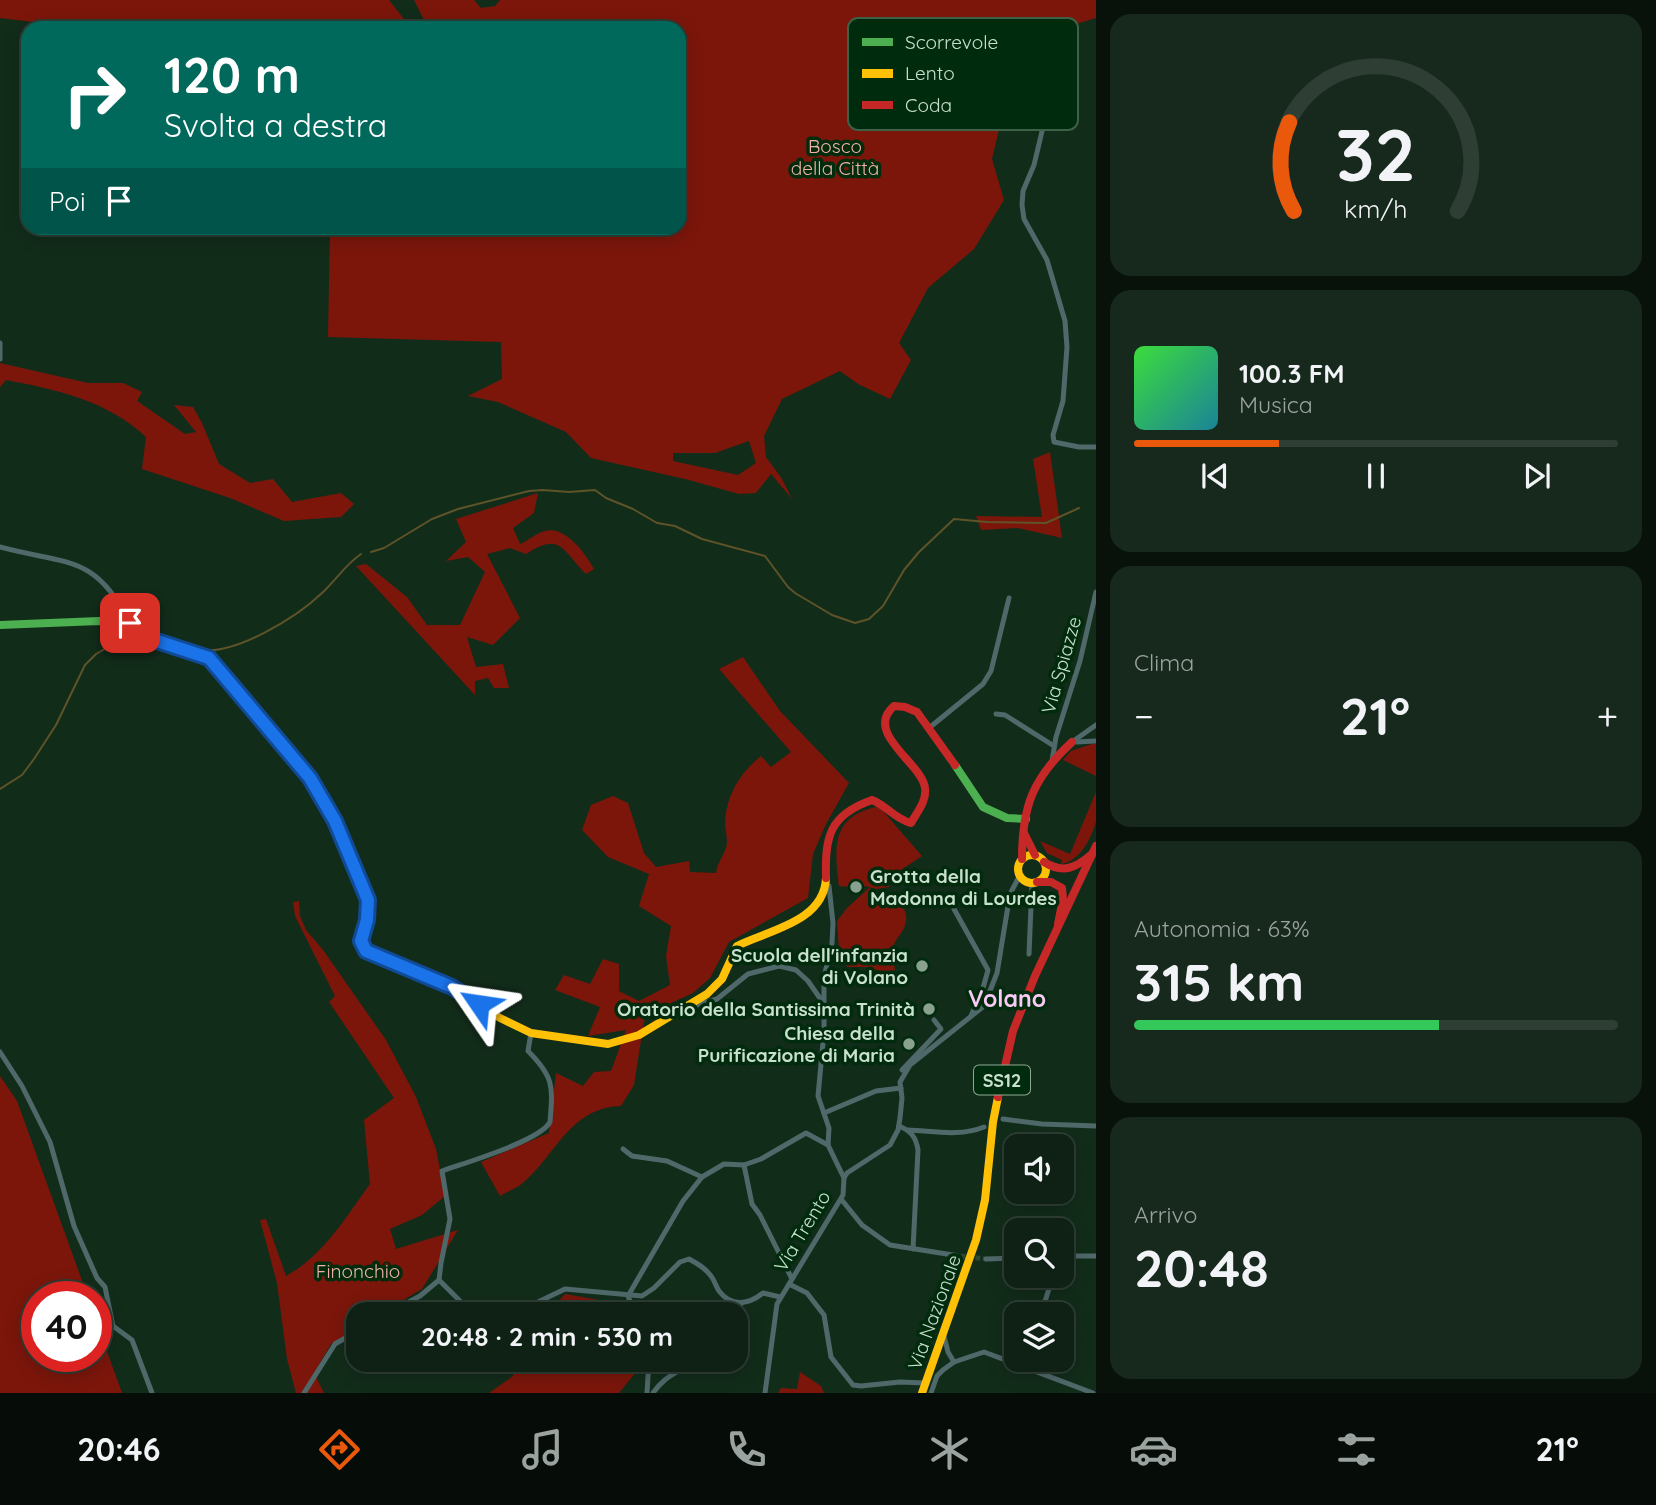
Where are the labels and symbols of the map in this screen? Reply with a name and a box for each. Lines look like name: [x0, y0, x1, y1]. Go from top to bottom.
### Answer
legend: [848, 18, 1078, 130]
text: Scorrevole: [905, 30, 998, 54]
text: Lento: [905, 61, 955, 85]
text: Coda: [905, 93, 952, 117]
park label: Bosco della Città: [791, 134, 879, 180]
pin: [100, 593, 160, 653]
street label: Via Spiazze: [1036, 614, 1086, 716]
place label: Grotta della Madonna di Lourdes: [870, 864, 1057, 910]
marker: Grotta della Madonna di Lourdes: [848, 879, 864, 895]
place label: Scuola dell'infanzia di Volano: [731, 943, 908, 989]
marker: Scuola dell'infanzia di Volano: [914, 958, 930, 974]
position arrow: [442, 967, 516, 1041]
district label: Volano: [968, 984, 1046, 1013]
place label: Oratorio della Santissima Trinità: [617, 997, 915, 1021]
marker: Oratorio della Santissima Trinità: [921, 1001, 937, 1017]
place label: Chiesa della Purificazione di Maria: [698, 1021, 895, 1067]
marker: Chiesa della Purificazione di Maria: [901, 1036, 917, 1052]
road number: SS12: [974, 1065, 1030, 1094]
street label: Via Trento: [768, 1186, 836, 1276]
street label: Via Nazionale: [902, 1251, 966, 1373]
park label: Finonchio: [316, 1259, 400, 1283]
speed limit sign: 40: [21, 1281, 112, 1372]

